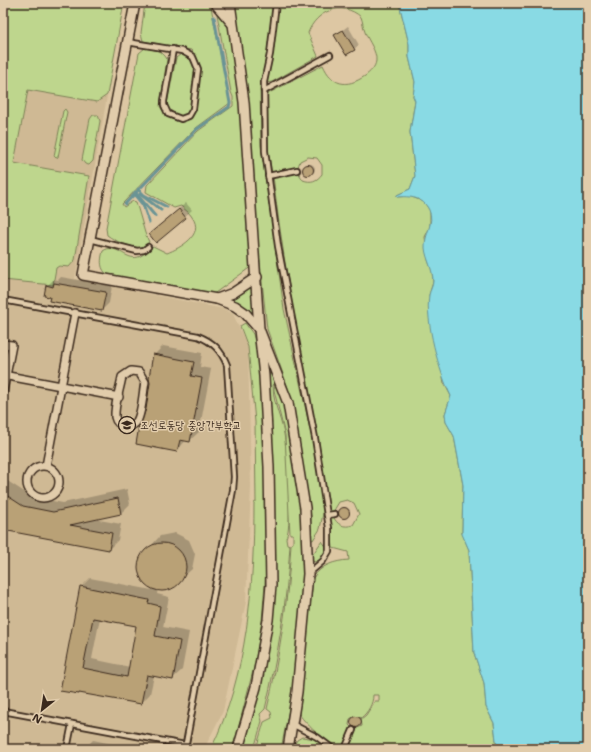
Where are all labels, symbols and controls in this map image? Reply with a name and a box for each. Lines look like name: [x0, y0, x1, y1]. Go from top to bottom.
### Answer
school or university icon: 조선로동당 중앙간부학교: [117, 415, 137, 435]
place label: 조선로동당 중앙간부학교: [140, 418, 241, 433]
north arrow: [22, 690, 62, 730]
text: N: [29, 709, 45, 727]

